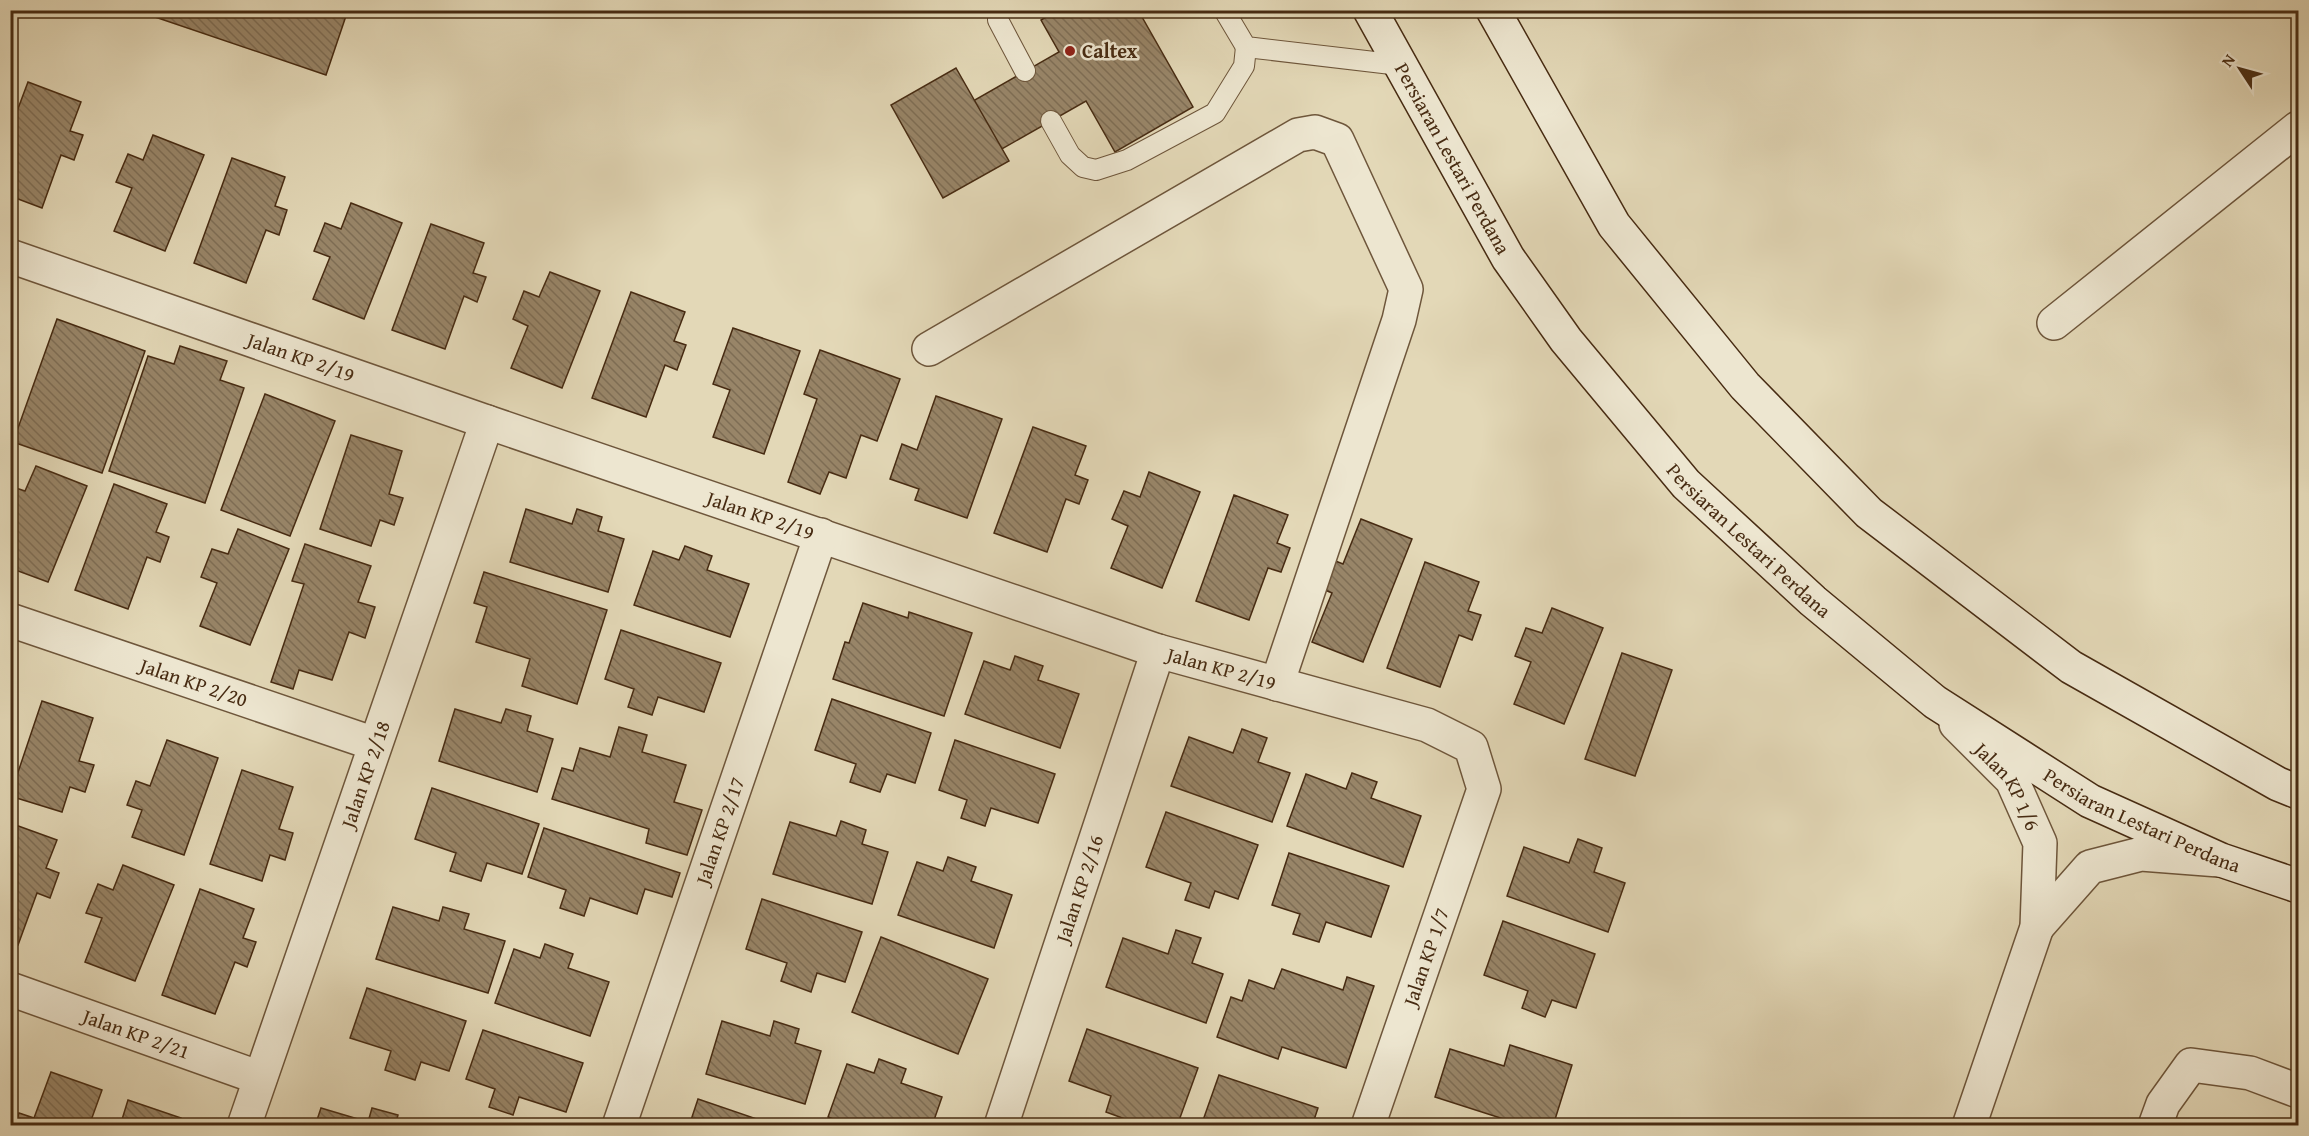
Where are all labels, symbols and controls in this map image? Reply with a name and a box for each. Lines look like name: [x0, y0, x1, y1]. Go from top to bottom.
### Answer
place label: Caltex: [1082, 36, 1138, 65]
north arrow: [2210, 39, 2270, 99]
marker: Caltex: [1063, 44, 1077, 58]
text: N: [2215, 49, 2241, 72]
street label: Persiaran Lestari Perdana: [1388, 57, 1518, 260]
street label: Jalan KP 2/19: [241, 324, 359, 389]
street label: Persiaran Lestari Perdana: [1660, 456, 1838, 624]
street label: Jalan KP 2/19: [700, 482, 818, 547]
street label: Jalan KP 2/19: [1161, 638, 1279, 697]
street label: Jalan KP 2/20: [133, 649, 251, 714]
street label: Jalan KP 2/18: [332, 717, 397, 835]
street label: Jalan KP 1/6: [1966, 733, 2048, 835]
street label: Persiaran Lestari Perdana: [2038, 760, 2245, 880]
street label: Jalan KP 2/17: [687, 773, 751, 891]
street label: Jalan KP 2/16: [1047, 831, 1110, 949]
street label: Jalan KP 1/7: [1394, 904, 1456, 1013]
street label: Jalan KP 2/21: [76, 1000, 194, 1066]

